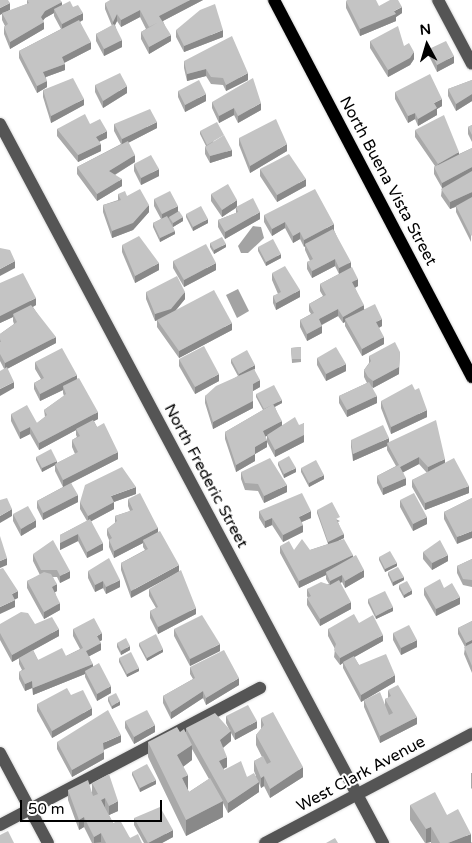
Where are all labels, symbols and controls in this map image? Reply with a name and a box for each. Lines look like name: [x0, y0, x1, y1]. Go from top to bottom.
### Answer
north arrow: [402, 20, 452, 70]
text: N: [419, 21, 432, 39]
street label: North Buena Vista Street: [335, 93, 441, 269]
street label: North Frederic Street: [160, 401, 252, 551]
street label: West Clark Avenue: [293, 732, 429, 816]
scale bar: [22, 790, 165, 822]
text: 50 m: [28, 800, 65, 818]

